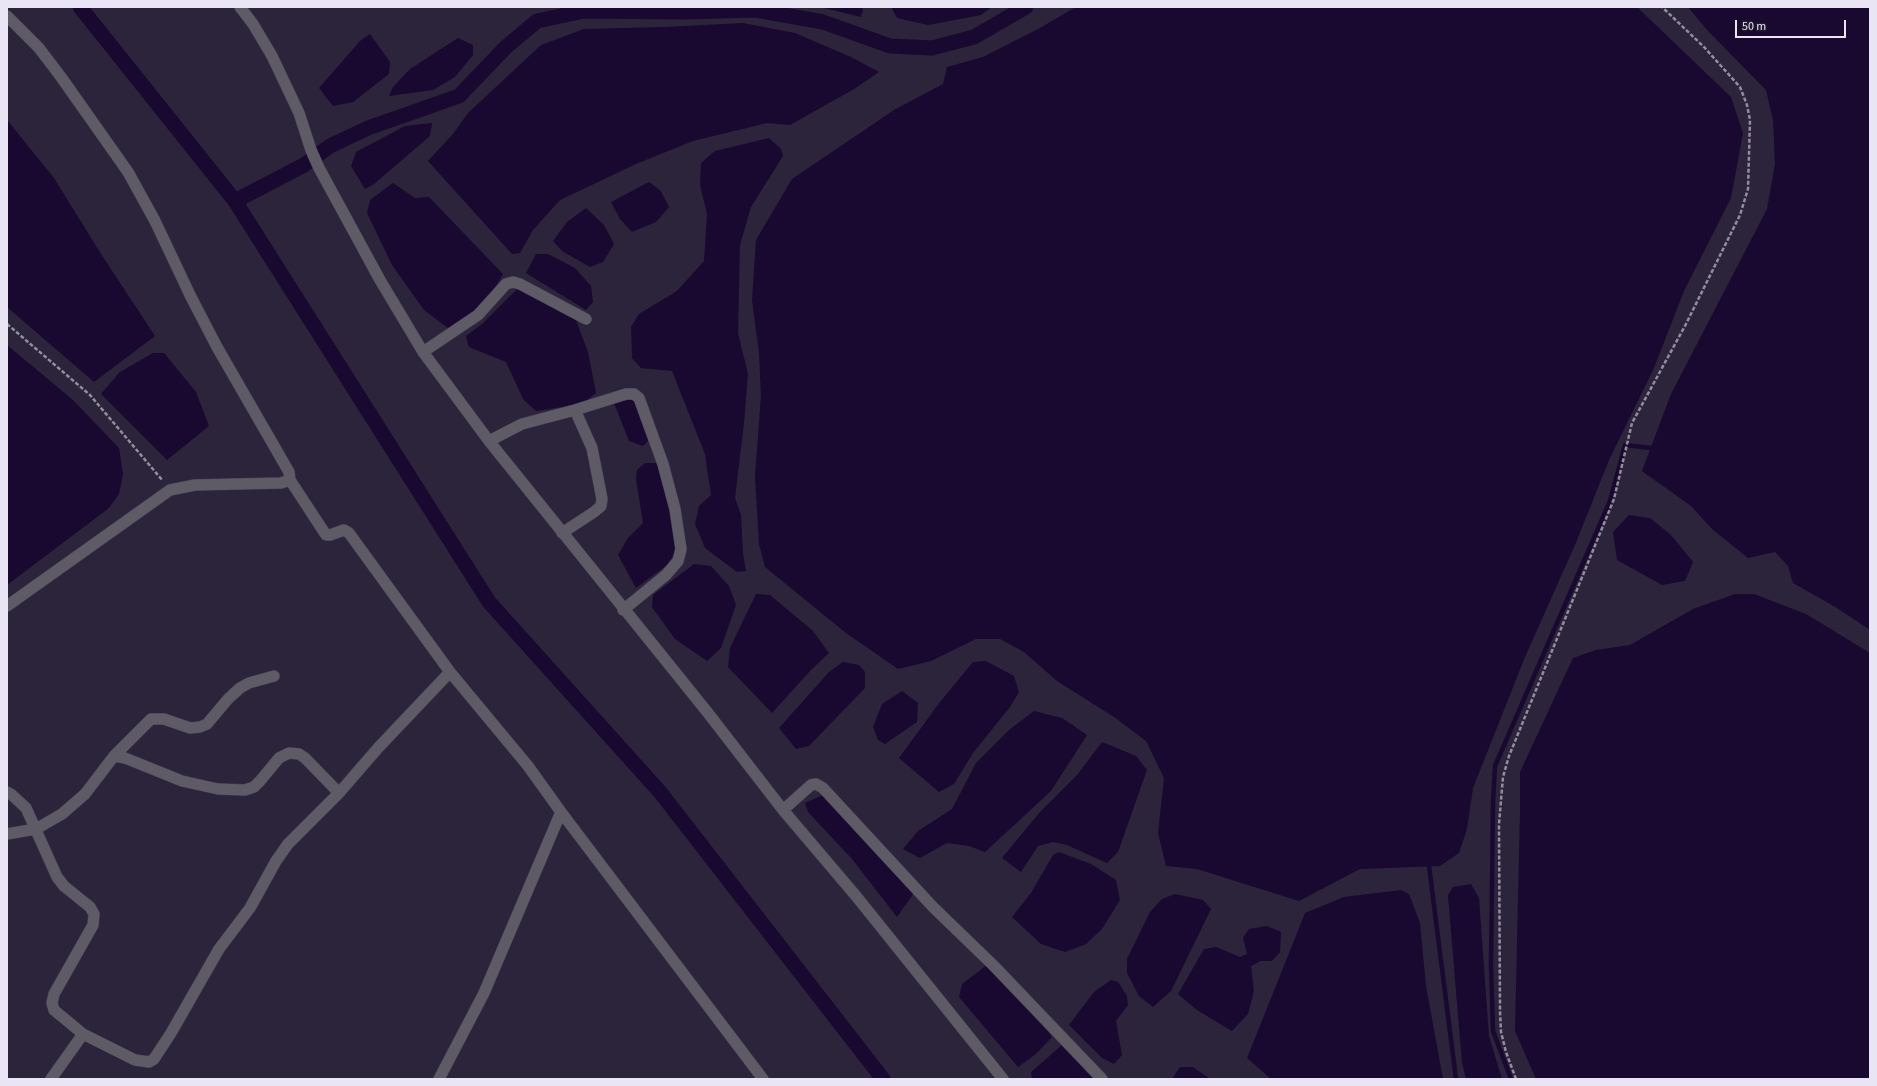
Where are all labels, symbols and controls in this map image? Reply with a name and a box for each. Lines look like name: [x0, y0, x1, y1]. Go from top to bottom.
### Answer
scale bar: [1737, 12, 1848, 38]
text: 50 m: [1742, 18, 1766, 35]

